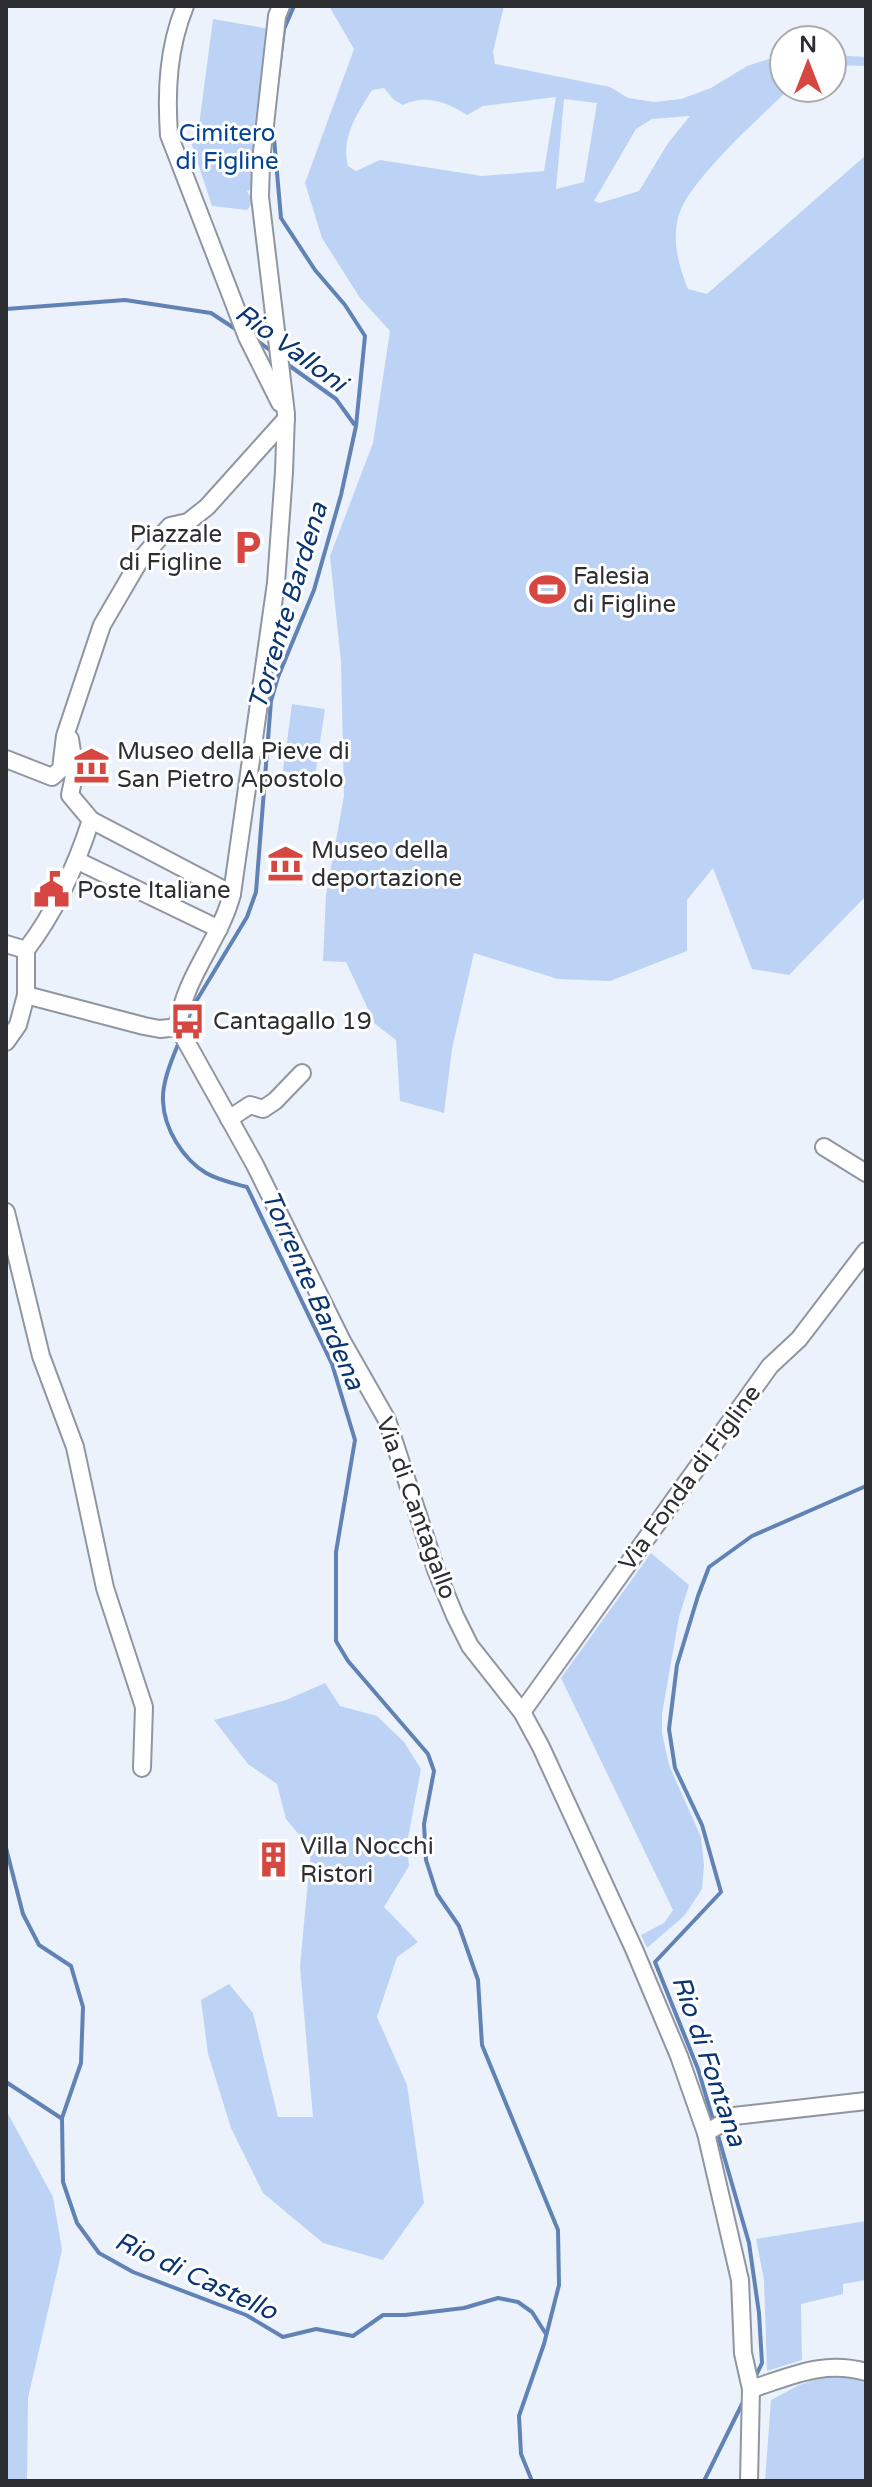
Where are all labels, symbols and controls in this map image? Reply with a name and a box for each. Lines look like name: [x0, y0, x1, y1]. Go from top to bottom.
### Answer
north arrow: [768, 24, 848, 104]
text: N: [799, 32, 817, 58]
park label: Cimitero di Figline: [176, 119, 278, 176]
water label: Rio Valloni: [229, 297, 355, 401]
water label: Torrente Bardena: [242, 497, 335, 713]
place label: Piazzale di Figline: [119, 520, 222, 577]
parking icon: Piazzale di Figline: [229, 529, 267, 567]
place label: Falesia di Figline: [573, 562, 676, 619]
sports icon: Falesia di Figline: [528, 571, 566, 609]
place label: Museo della Pieve di San Pietro Apostolo: [117, 737, 350, 794]
museum icon: Museo della Pieve di San Pietro Apostolo: [72, 746, 110, 784]
place label: Museo della deportazione: [311, 836, 462, 893]
museum icon: Museo della deportazione: [266, 845, 304, 883]
public building icon: Poste Italiane: [32, 871, 70, 909]
place label: Poste Italiane: [77, 876, 231, 905]
bus stop icon: Cantagallo 19: [168, 1002, 206, 1040]
place label: Cantagallo 19: [213, 1007, 372, 1036]
water label: Torrente Bardena: [255, 1186, 371, 1396]
street label: Via Fonda di Figline: [613, 1379, 767, 1577]
street label: Via di Cantagallo: [370, 1413, 462, 1603]
place label: Villa Nocchi Ristori: [300, 1832, 434, 1889]
building icon: Villa Nocchi Ristori: [255, 1841, 293, 1879]
water label: Rio di Fontana: [665, 1972, 753, 2152]
water label: Rio di Castello: [110, 2225, 283, 2328]

